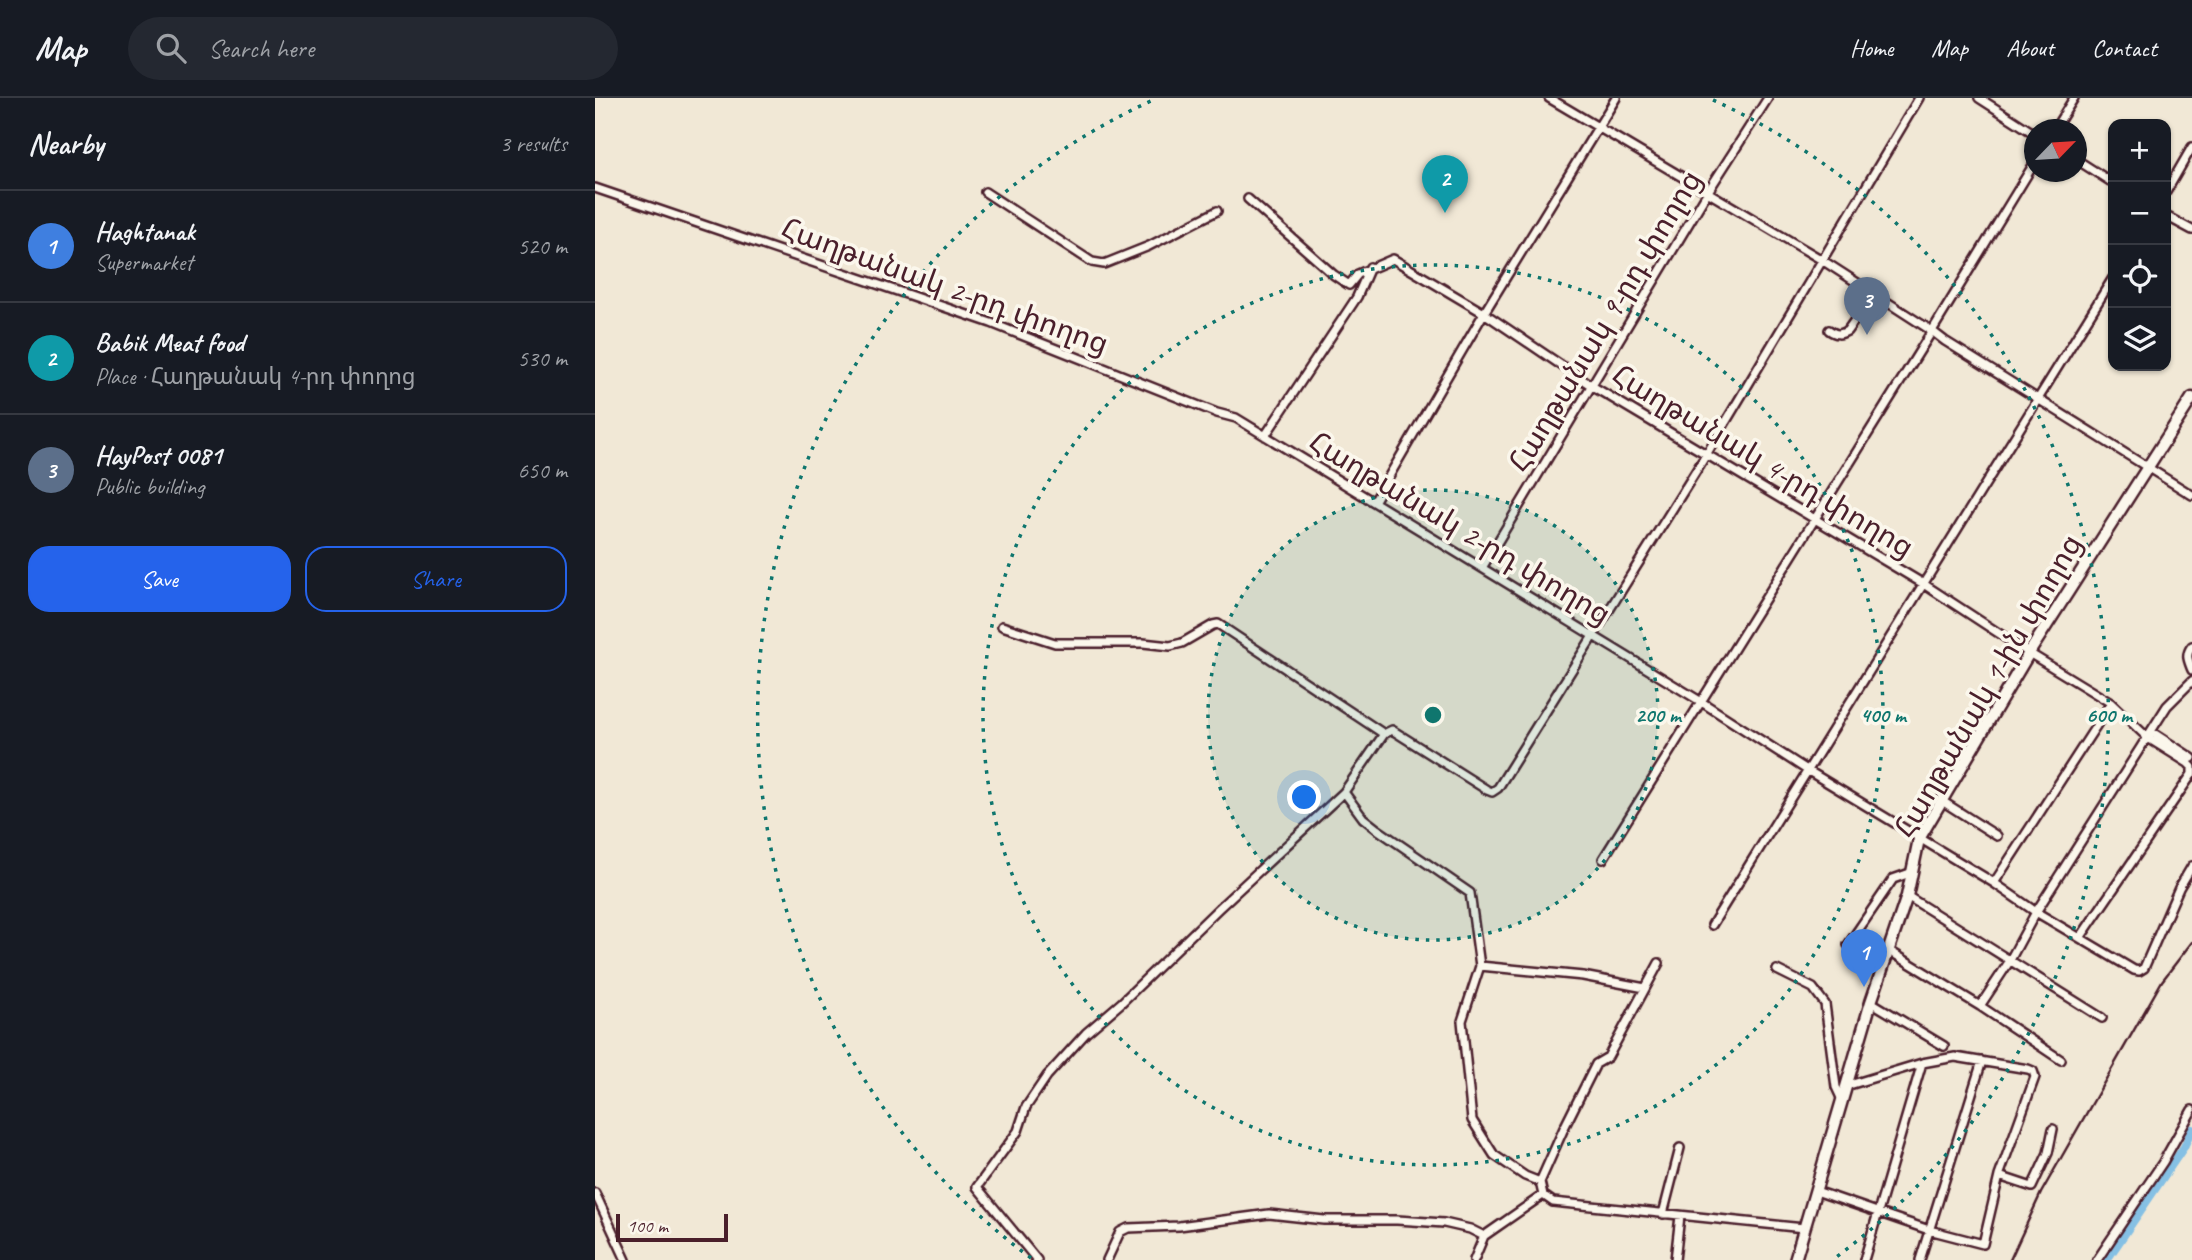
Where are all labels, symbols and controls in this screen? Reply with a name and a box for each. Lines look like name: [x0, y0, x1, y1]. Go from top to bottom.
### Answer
search box: [128, 17, 618, 80]
text: Map: [35, 27, 86, 69]
icon: search: [152, 29, 190, 67]
text: Search here: [208, 32, 314, 65]
text: Home: [1850, 33, 1893, 63]
text: Map: [1931, 33, 1968, 63]
text: About: [2006, 33, 2054, 63]
text: Contact: [2092, 33, 2157, 63]
north arrow: [2024, 119, 2087, 182]
map controls: [2108, 119, 2171, 371]
button: +: [2108, 119, 2171, 182]
text: Nearby: [28, 125, 104, 163]
text: 3 results: [500, 129, 567, 158]
pin: 2: [1422, 155, 1468, 213]
street label: Հաղթանակ 9-րդ փողոց: [1500, 163, 1710, 479]
button: −: [2108, 182, 2171, 245]
street label: Հաղթանակ 2-րդ փողոց: [776, 209, 1114, 363]
text: Haghtanak: [95, 215, 195, 248]
text: 1: [46, 232, 56, 261]
text: 520 m: [518, 232, 567, 261]
button: locate: [2108, 245, 2171, 308]
text: Supermarket: [95, 248, 193, 277]
pin: 3: [1844, 277, 1890, 335]
button: layers: [2108, 308, 2171, 371]
text: Babik Meat food: [95, 326, 244, 359]
text: 2: [46, 344, 56, 373]
text: 530 m: [518, 344, 567, 373]
street label: Հաղթանակ 4-րդ փողոց: [1605, 356, 1921, 566]
text: Place · Հաղթանակ 4-րդ փողոց: [95, 362, 416, 391]
street label: Հաղթանակ 2-րդ փողոց: [1302, 423, 1618, 633]
text: HayPost 0081: [95, 439, 222, 472]
text: 3: [46, 456, 56, 485]
text: 650 m: [518, 456, 567, 485]
text: Public building: [95, 472, 204, 501]
street label: Հաղթանակ 1-ին փողոց: [1886, 527, 2090, 845]
button: Save: [28, 546, 291, 612]
button: Share: [305, 546, 567, 612]
text: 200 m: [1635, 702, 1683, 728]
text: 400 m: [1860, 702, 1908, 728]
text: 600 m: [2086, 702, 2134, 728]
centre of rings: [1421, 703, 1445, 727]
your location: [1287, 780, 1321, 814]
pin: 1: [1841, 929, 1887, 987]
scale bar: [616, 1211, 728, 1243]
text: 100 m: [627, 1214, 668, 1238]

